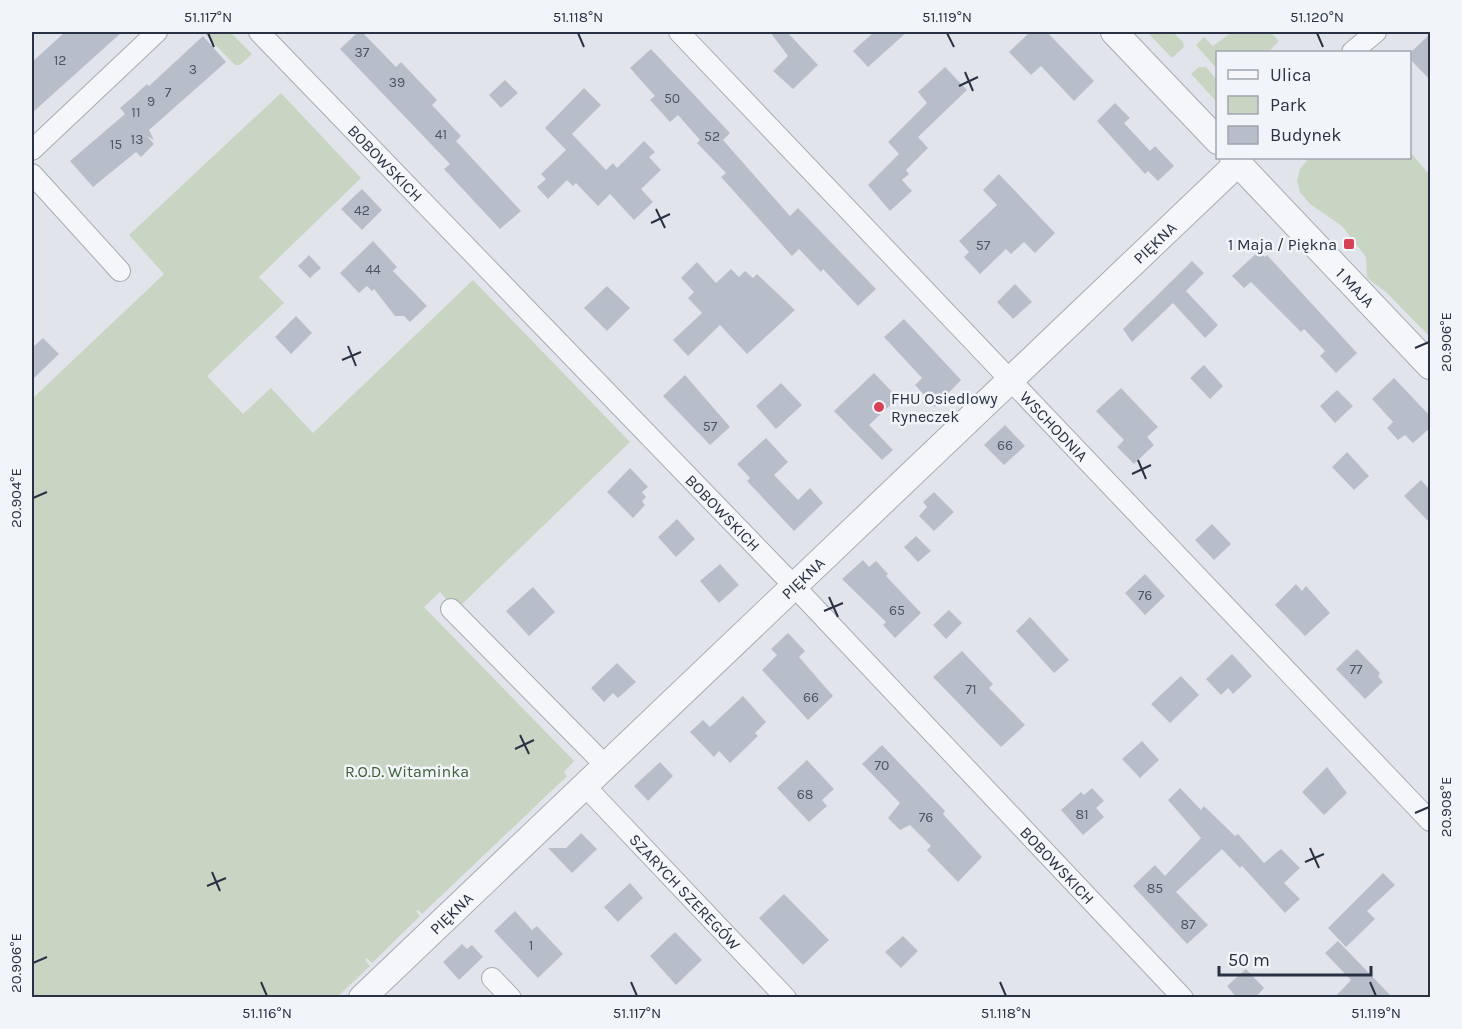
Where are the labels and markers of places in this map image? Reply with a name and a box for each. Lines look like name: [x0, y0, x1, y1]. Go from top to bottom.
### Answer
place label: 1 Maja / Piękna: [1228, 235, 1337, 254]
marker: 1 Maja / Piękna: [1342, 237, 1356, 251]
place label: FHU Osiedlowy Ryneczek: [891, 389, 998, 426]
marker: FHU Osiedlowy Ryneczek: [872, 400, 886, 414]

